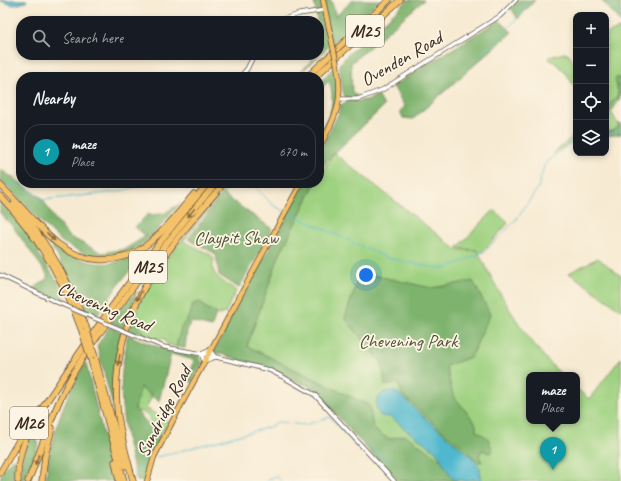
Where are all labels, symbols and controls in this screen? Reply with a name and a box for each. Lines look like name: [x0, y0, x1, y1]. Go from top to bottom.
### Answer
map controls: [573, 12, 609, 156]
button: +: [573, 12, 609, 48]
road number: M25: [346, 15, 384, 47]
search box: [16, 16, 324, 60]
street label: Ovenden Road: [356, 24, 450, 92]
icon: search: [30, 27, 52, 49]
text: Search here: [62, 29, 123, 48]
button: −: [573, 48, 609, 84]
button: locate: [573, 84, 609, 120]
text: Nearby: [32, 88, 75, 109]
button: layers: [573, 120, 609, 156]
text: maze: [71, 135, 96, 154]
text: 1: [43, 144, 49, 160]
text: 670 m: [279, 144, 307, 160]
text: Place: [71, 154, 94, 170]
one-way arrow: [187, 207, 196, 218]
park label: Claypit Shaw: [194, 226, 279, 250]
one-way arrow: [46, 232, 56, 242]
road number: M25: [129, 251, 167, 283]
your location: [356, 265, 376, 285]
street label: Chevening Road: [54, 276, 158, 339]
one-way arrow: [136, 290, 143, 302]
park label: Chevening Park: [359, 329, 459, 353]
one-way arrow: [116, 354, 122, 366]
street label: Sundridge Road: [131, 360, 198, 461]
popup: [526, 372, 580, 424]
text: maze: [541, 381, 565, 400]
text: Place: [541, 400, 563, 416]
road number: M26: [10, 407, 48, 439]
pin: 1: [540, 437, 566, 470]
one-way arrow: [33, 455, 39, 467]

